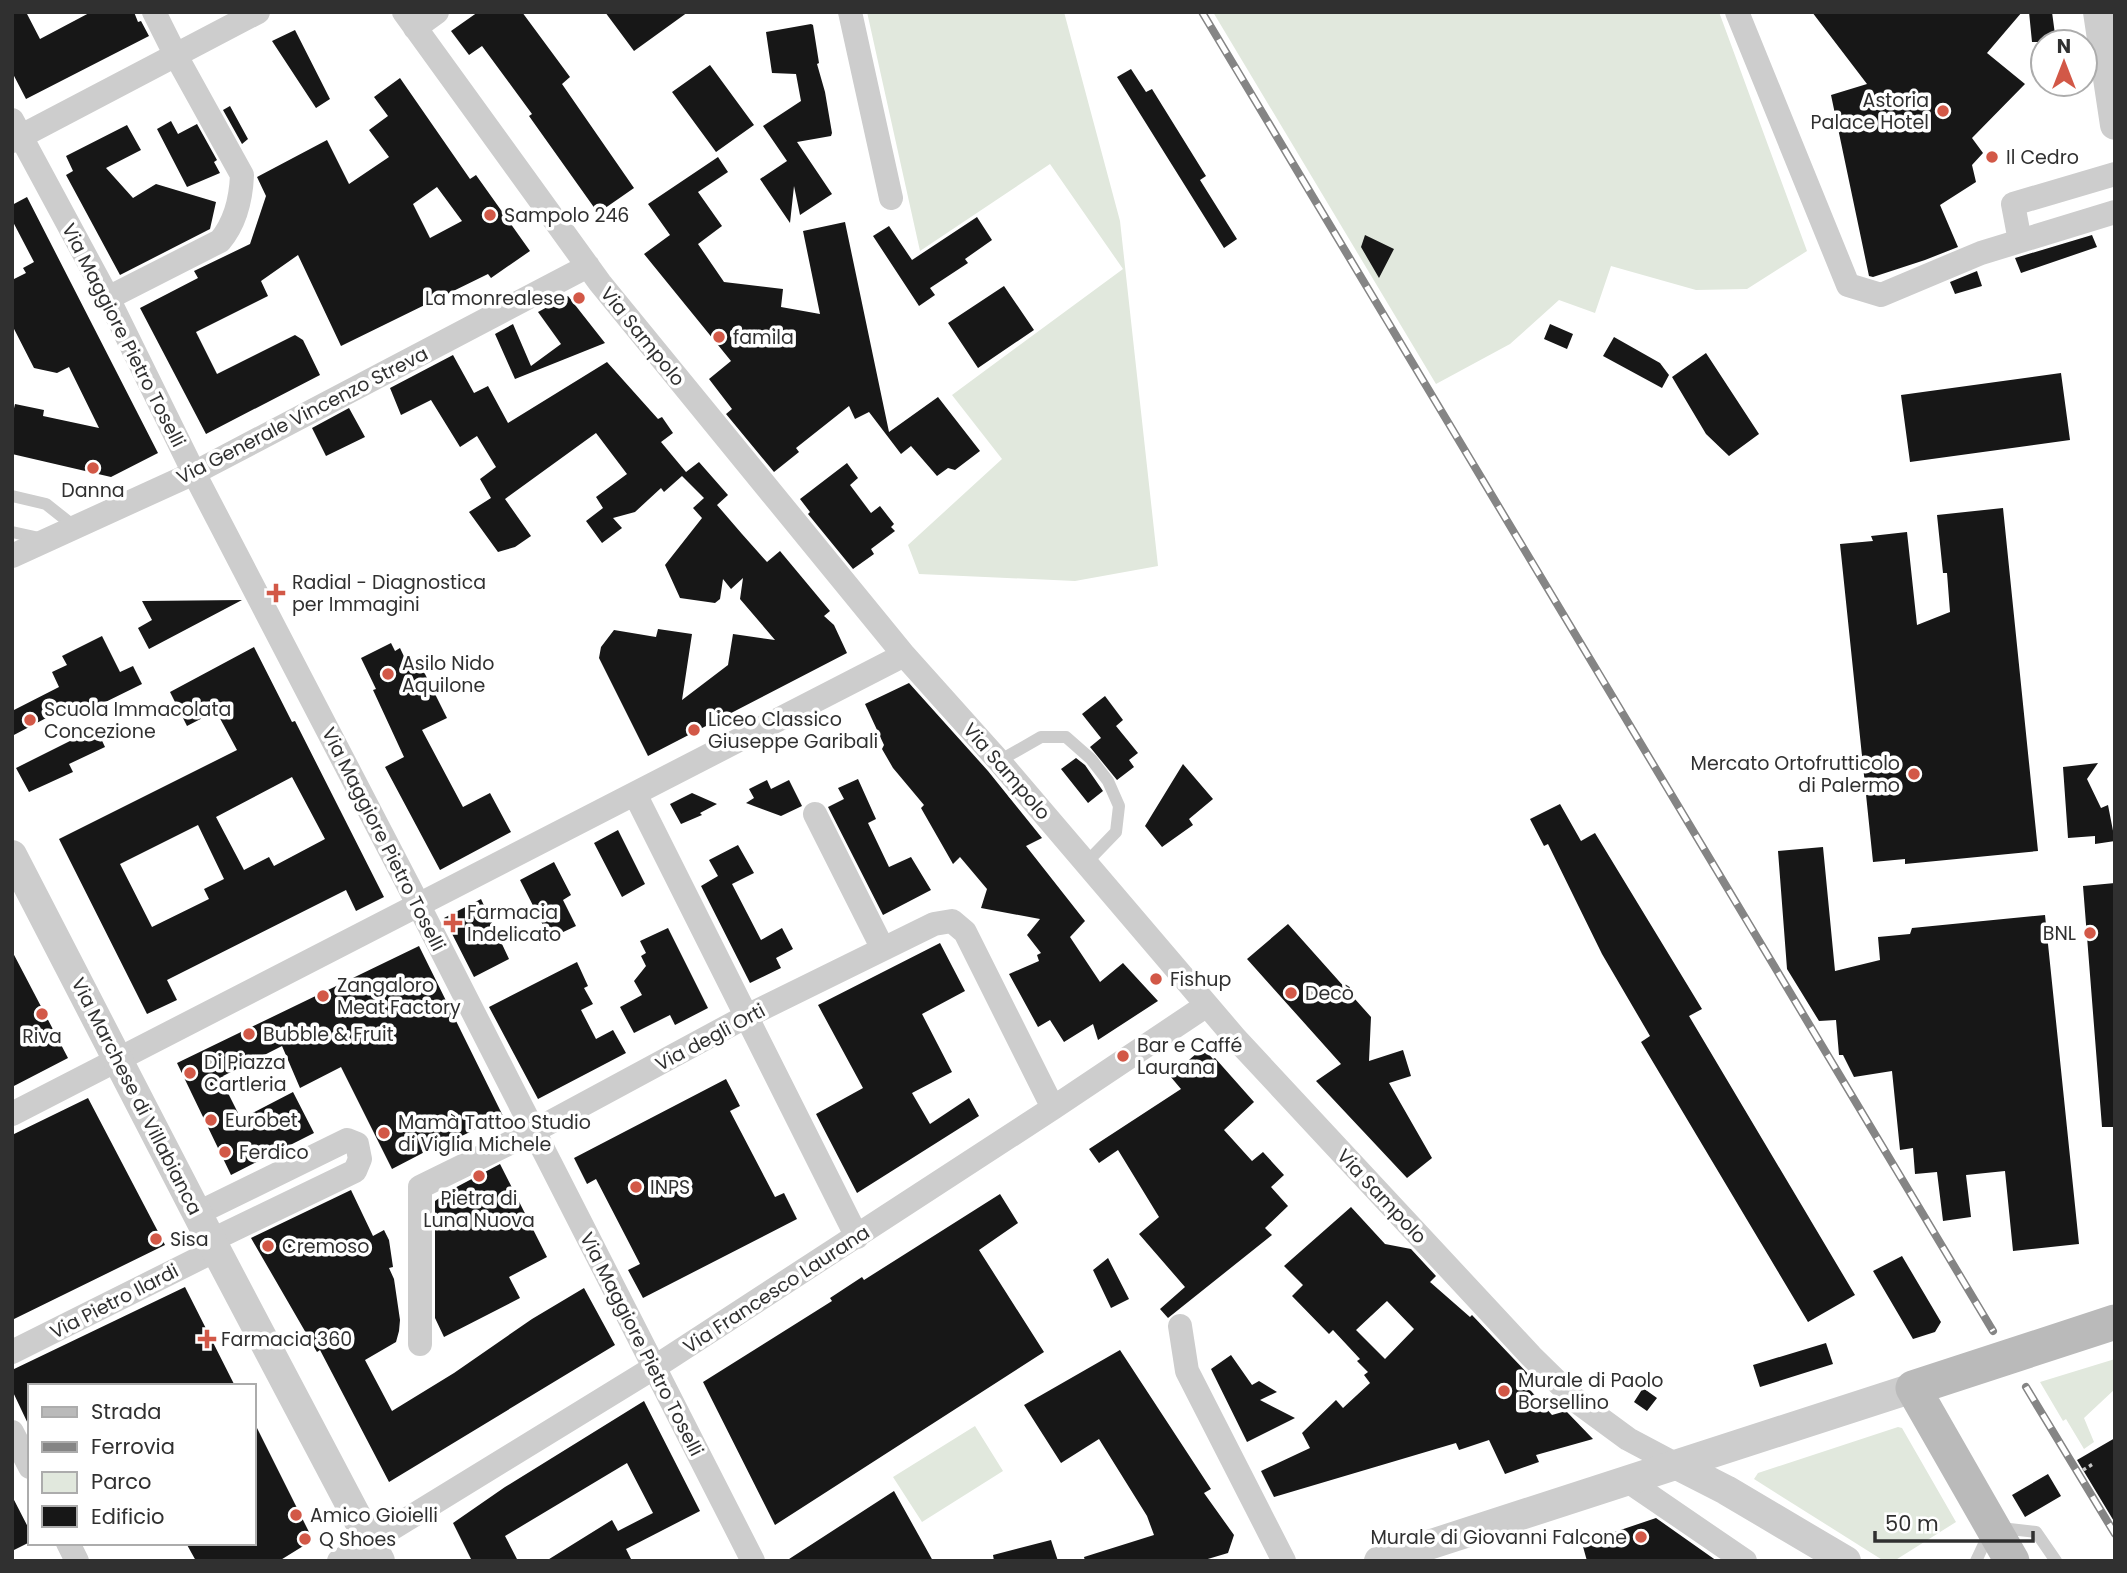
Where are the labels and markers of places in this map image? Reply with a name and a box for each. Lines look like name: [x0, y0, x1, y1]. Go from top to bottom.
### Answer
place label: Astoria Palace Hotel: [1811, 87, 1929, 136]
marker: Astoria Palace Hotel: [1935, 103, 1951, 119]
place label: Il Cedro: [2006, 144, 2079, 171]
marker: Il Cedro: [1984, 149, 2000, 165]
place label: Sampolo 246: [504, 202, 629, 229]
marker: Sampolo 246: [482, 207, 498, 223]
place label: La monrealese: [425, 285, 565, 312]
marker: La monrealese: [571, 290, 587, 306]
place label: famila: [733, 324, 794, 351]
marker: famila: [711, 329, 727, 345]
marker: Danna: [85, 460, 101, 476]
place label: Danna: [61, 477, 125, 504]
place label: Radial - Diagnostica per Immagini: [292, 569, 486, 618]
marker: Radial - Diagnostica per Immagini: [266, 583, 286, 603]
place label: Asilo Nido Aquilone: [402, 650, 494, 699]
marker: Asilo Nido Aquilone: [380, 666, 396, 682]
place label: Scuola Immacolata Concezione: [44, 696, 231, 745]
place label: Liceo Classico Giuseppe Garibali: [708, 706, 878, 755]
marker: Scuola Immacolata Concezione: [22, 712, 38, 728]
marker: Liceo Classico Giuseppe Garibali: [686, 722, 702, 738]
place label: Mercato Ortofrutticolo di Palermo: [1691, 750, 1900, 799]
marker: Mercato Ortofrutticolo di Palermo: [1906, 766, 1922, 782]
place label: Farmacia Indelicato: [467, 899, 561, 948]
marker: Farmacia Indelicato: [445, 915, 461, 931]
place label: BNL: [2043, 920, 2076, 947]
marker: BNL: [2082, 925, 2098, 941]
place label: Fishup: [1170, 966, 1231, 993]
marker: Fishup: [1148, 971, 1164, 987]
place label: Zangaloro Meat Factory: [337, 972, 461, 1021]
place label: Decò: [1305, 980, 1354, 1007]
marker: Decò: [1283, 985, 1299, 1001]
marker: Zangaloro Meat Factory: [315, 988, 331, 1004]
marker: Riva: [34, 1006, 50, 1022]
place label: Bubble & Fruit: [263, 1021, 394, 1048]
place label: Riva: [22, 1023, 62, 1050]
marker: Bubble & Fruit: [241, 1026, 257, 1042]
place label: Bar e Caffé Laurana: [1137, 1032, 1242, 1081]
marker: Bar e Caffé Laurana: [1115, 1048, 1131, 1064]
place label: Di Piazza Cartleria: [204, 1049, 287, 1098]
marker: Di Piazza Cartleria: [182, 1065, 198, 1081]
place label: Eurobet: [225, 1107, 298, 1134]
place label: Mamà Tattoo Studio di Viglia Michele: [398, 1109, 591, 1158]
marker: Eurobet: [203, 1112, 219, 1128]
marker: Mamà Tattoo Studio di Viglia Michele: [376, 1125, 392, 1141]
place label: Ferdico: [239, 1139, 309, 1166]
marker: Ferdico: [217, 1144, 233, 1160]
marker: Pietra di Luna Nuova: [471, 1168, 487, 1184]
place label: INPS: [650, 1174, 690, 1201]
marker: INPS: [628, 1179, 644, 1195]
place label: Pietra di Luna Nuova: [423, 1185, 535, 1234]
place label: Sisa: [170, 1226, 209, 1253]
marker: Sisa: [148, 1231, 164, 1247]
place label: Cremoso: [282, 1233, 369, 1260]
marker: Cremoso: [260, 1238, 276, 1254]
place label: Farmacia 360: [221, 1326, 352, 1353]
marker: Farmacia 360: [199, 1331, 215, 1347]
place label: Murale di Paolo Borsellino: [1518, 1367, 1663, 1416]
marker: Murale di Paolo Borsellino: [1496, 1383, 1512, 1399]
place label: Amico Gioielli: [310, 1502, 438, 1529]
marker: Amico Gioielli: [288, 1507, 304, 1523]
place label: Murale di Giovanni Falcone: [1371, 1524, 1627, 1551]
place label: Q Shoes: [319, 1526, 396, 1553]
marker: Murale di Giovanni Falcone: [1633, 1529, 1649, 1545]
marker: Q Shoes: [297, 1531, 313, 1547]

